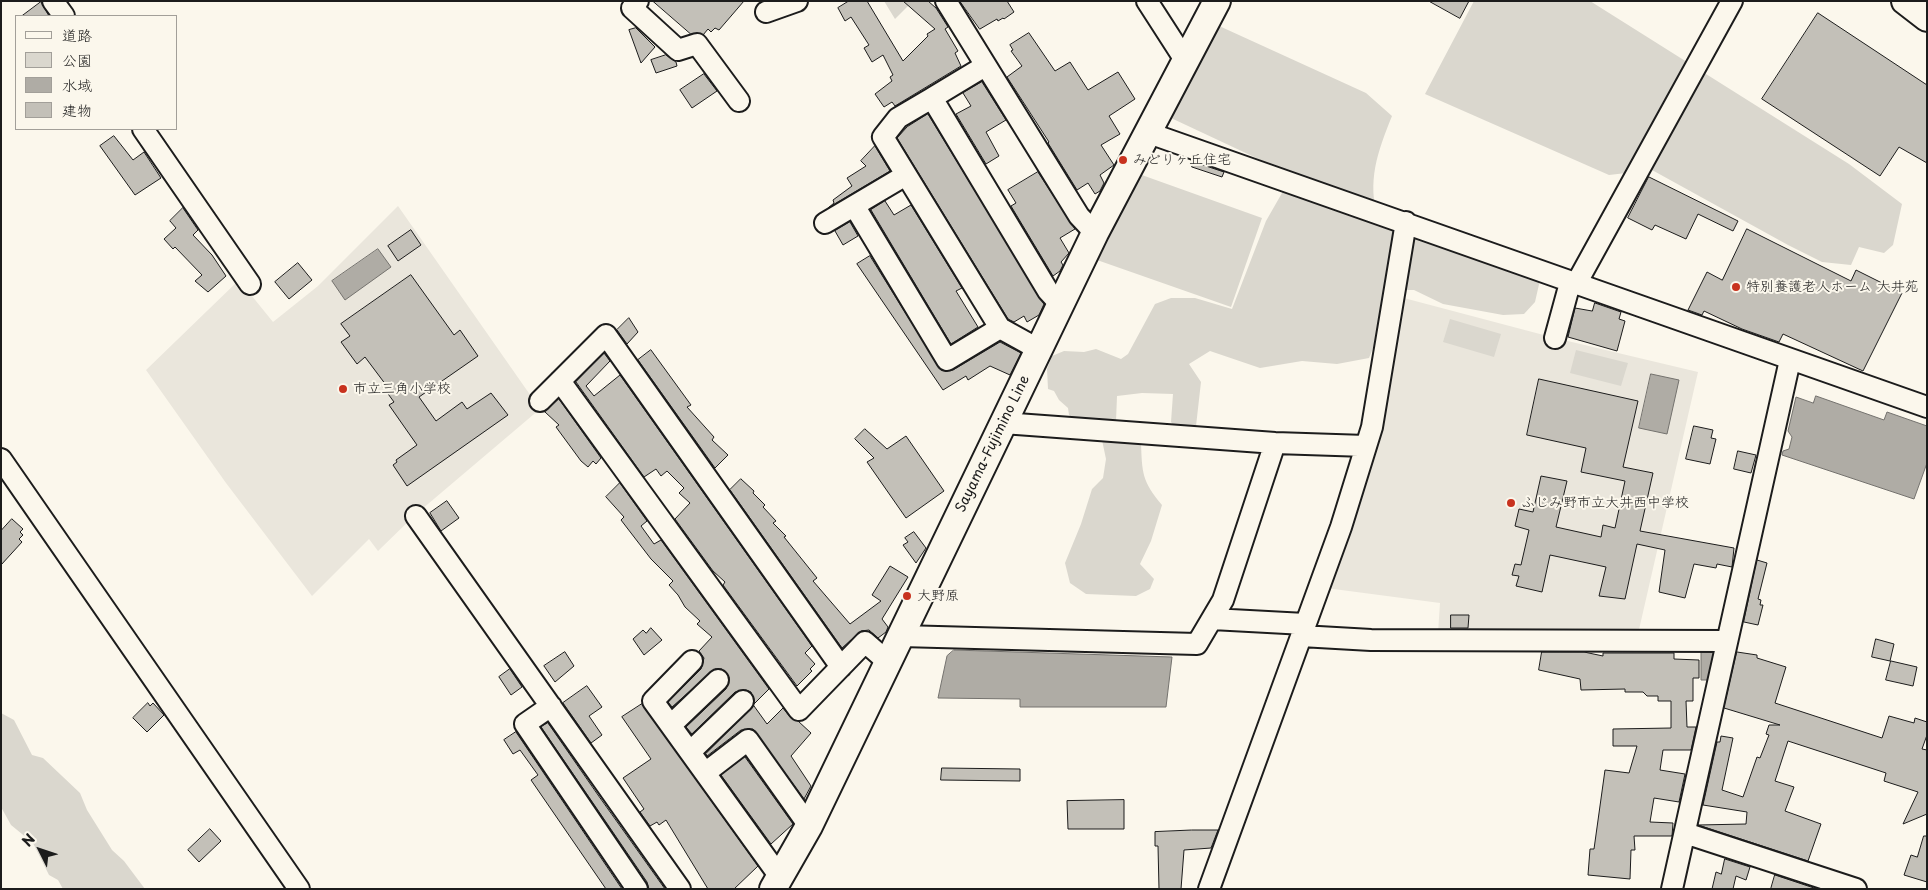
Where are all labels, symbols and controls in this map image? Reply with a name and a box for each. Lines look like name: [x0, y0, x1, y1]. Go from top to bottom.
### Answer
legend: [15, 15, 178, 130]
text: 道路: [62, 23, 92, 46]
text: 公園: [62, 48, 92, 71]
text: 水域: [62, 73, 92, 96]
text: 建物: [62, 98, 92, 121]
place label: みどりヶ丘住宅: [1133, 152, 1231, 168]
marker: みどりヶ丘住宅: [1117, 154, 1129, 166]
place label: 特別養護老人ホーム 大井苑: [1746, 279, 1919, 295]
marker: 特別養護老人ホーム 大井苑: [1730, 281, 1742, 293]
street label: Sayama-Fujimino Line: [952, 373, 1034, 515]
place label: 市立三角小学校: [353, 381, 451, 397]
marker: 市立三角小学校: [337, 383, 349, 395]
place label: ふじみ野市立大井西中学校: [1521, 495, 1689, 511]
marker: ふじみ野市立大井西中学校: [1505, 497, 1517, 509]
place label: 大野原: [917, 588, 959, 604]
marker: 大野原: [901, 590, 913, 602]
north arrow: [15, 825, 65, 875]
text: N: [17, 829, 40, 851]

